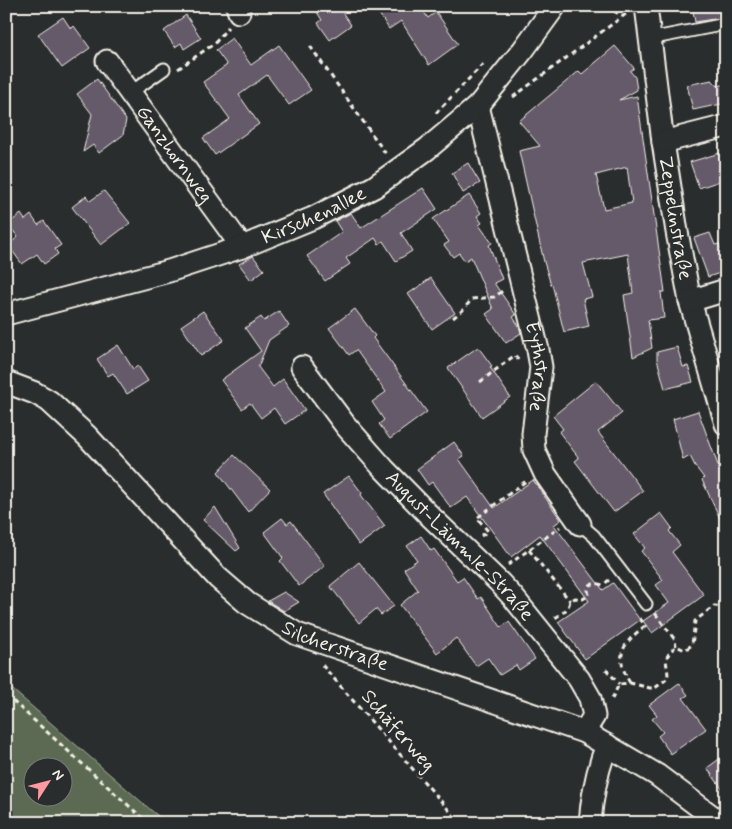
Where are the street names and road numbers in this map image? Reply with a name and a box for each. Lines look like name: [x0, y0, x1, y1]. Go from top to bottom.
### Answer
street label: Ganzhornweg: [130, 100, 219, 209]
street label: Zeppelinstraße: [652, 154, 699, 282]
street label: Kirschenallee: [258, 180, 371, 251]
street label: Eythstraße: [518, 319, 555, 414]
street label: August-Lämmle-Straße: [379, 465, 541, 627]
street label: Silcherstraße: [276, 614, 392, 678]
street label: Schäferweg: [355, 684, 441, 778]

